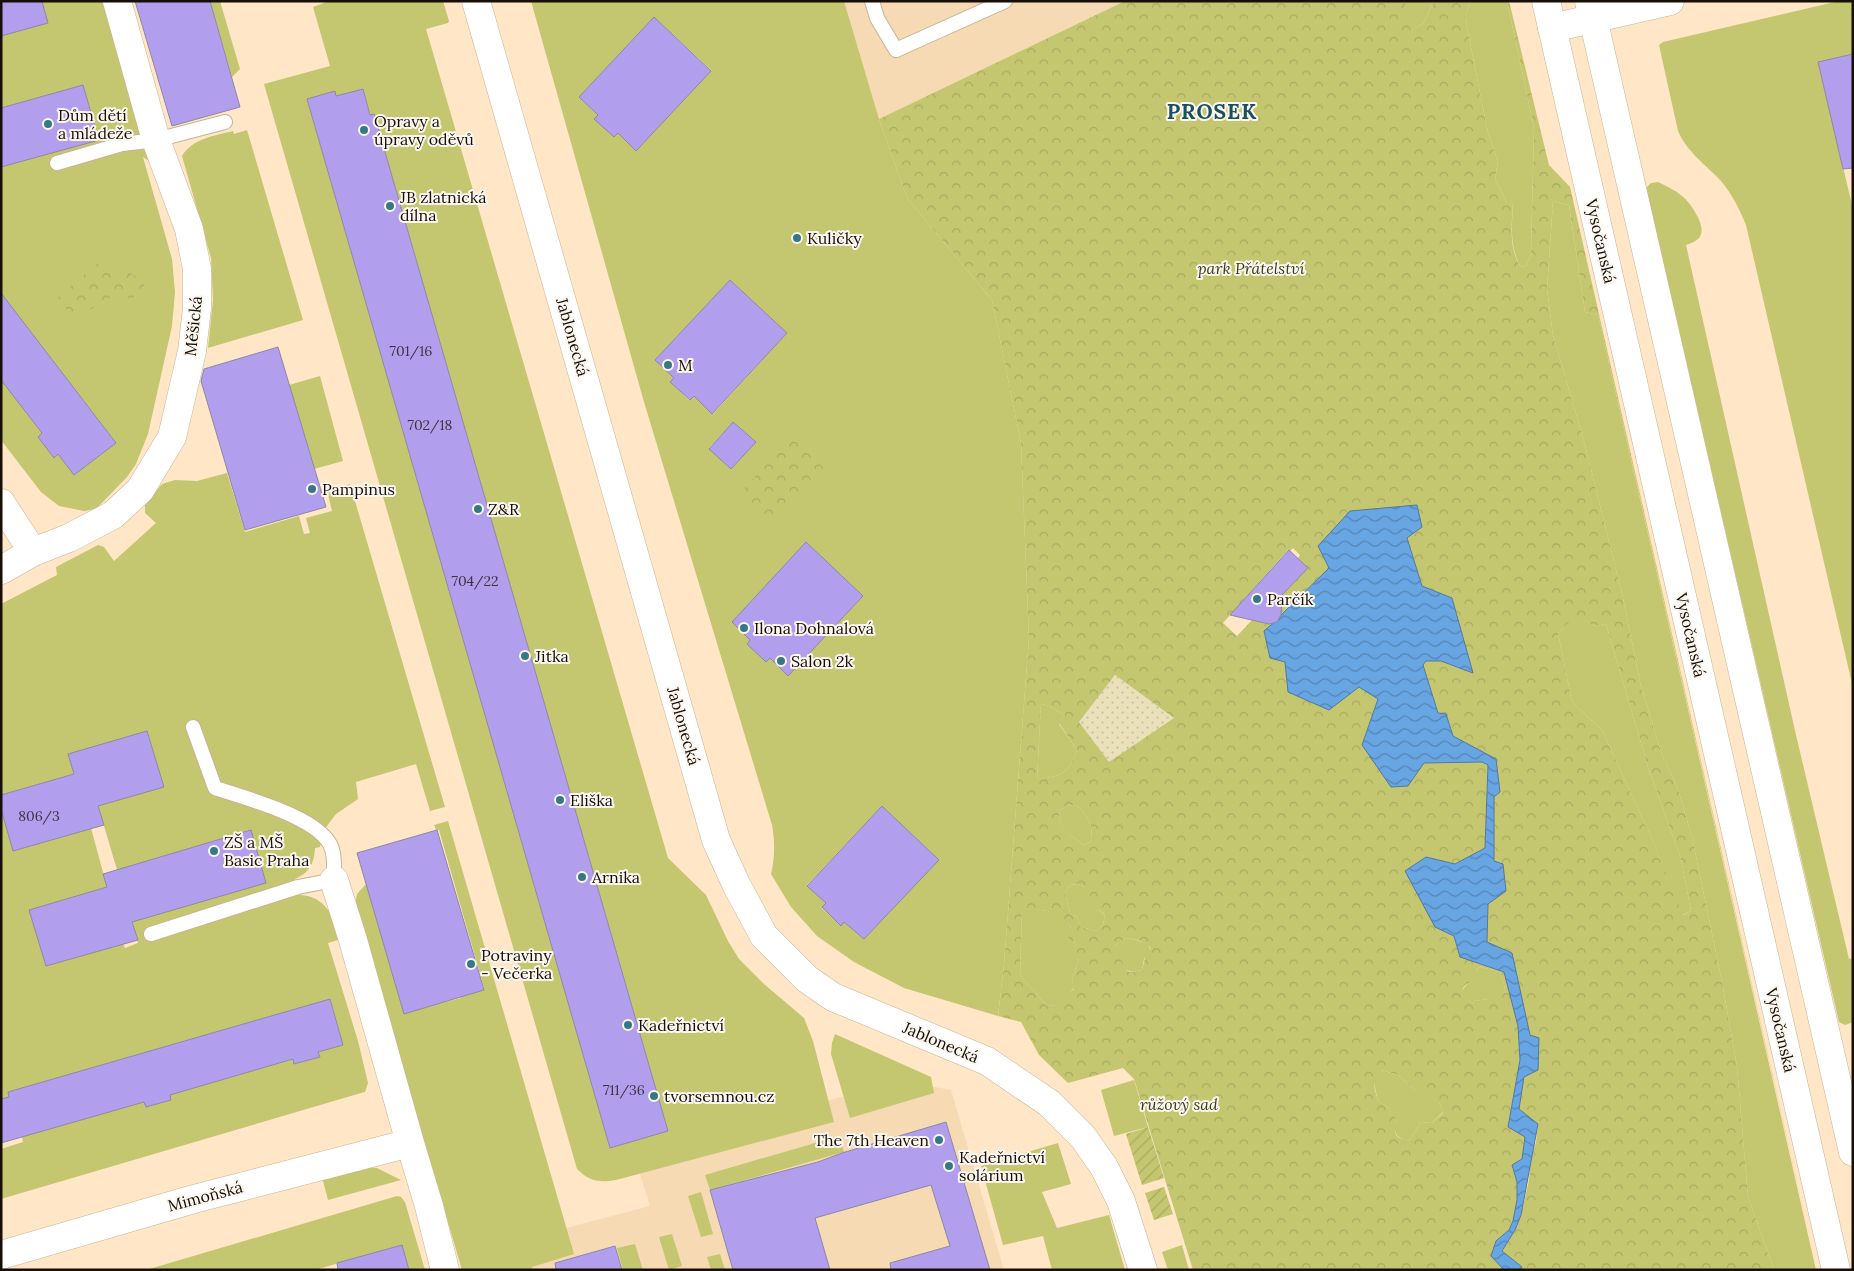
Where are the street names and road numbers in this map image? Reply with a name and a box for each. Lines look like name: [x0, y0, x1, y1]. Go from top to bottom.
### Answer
street label: Vysočanská: [1581, 196, 1620, 285]
street label: Měšická: [180, 295, 206, 357]
street label: Jablonecká: [552, 295, 594, 379]
street label: Vysočanská: [1671, 590, 1710, 679]
street label: Jablonecká: [663, 684, 705, 768]
street label: Vysočanská: [1761, 985, 1800, 1074]
street label: Jablonecká: [899, 1017, 982, 1067]
street label: Mimoňská: [165, 1176, 245, 1216]

